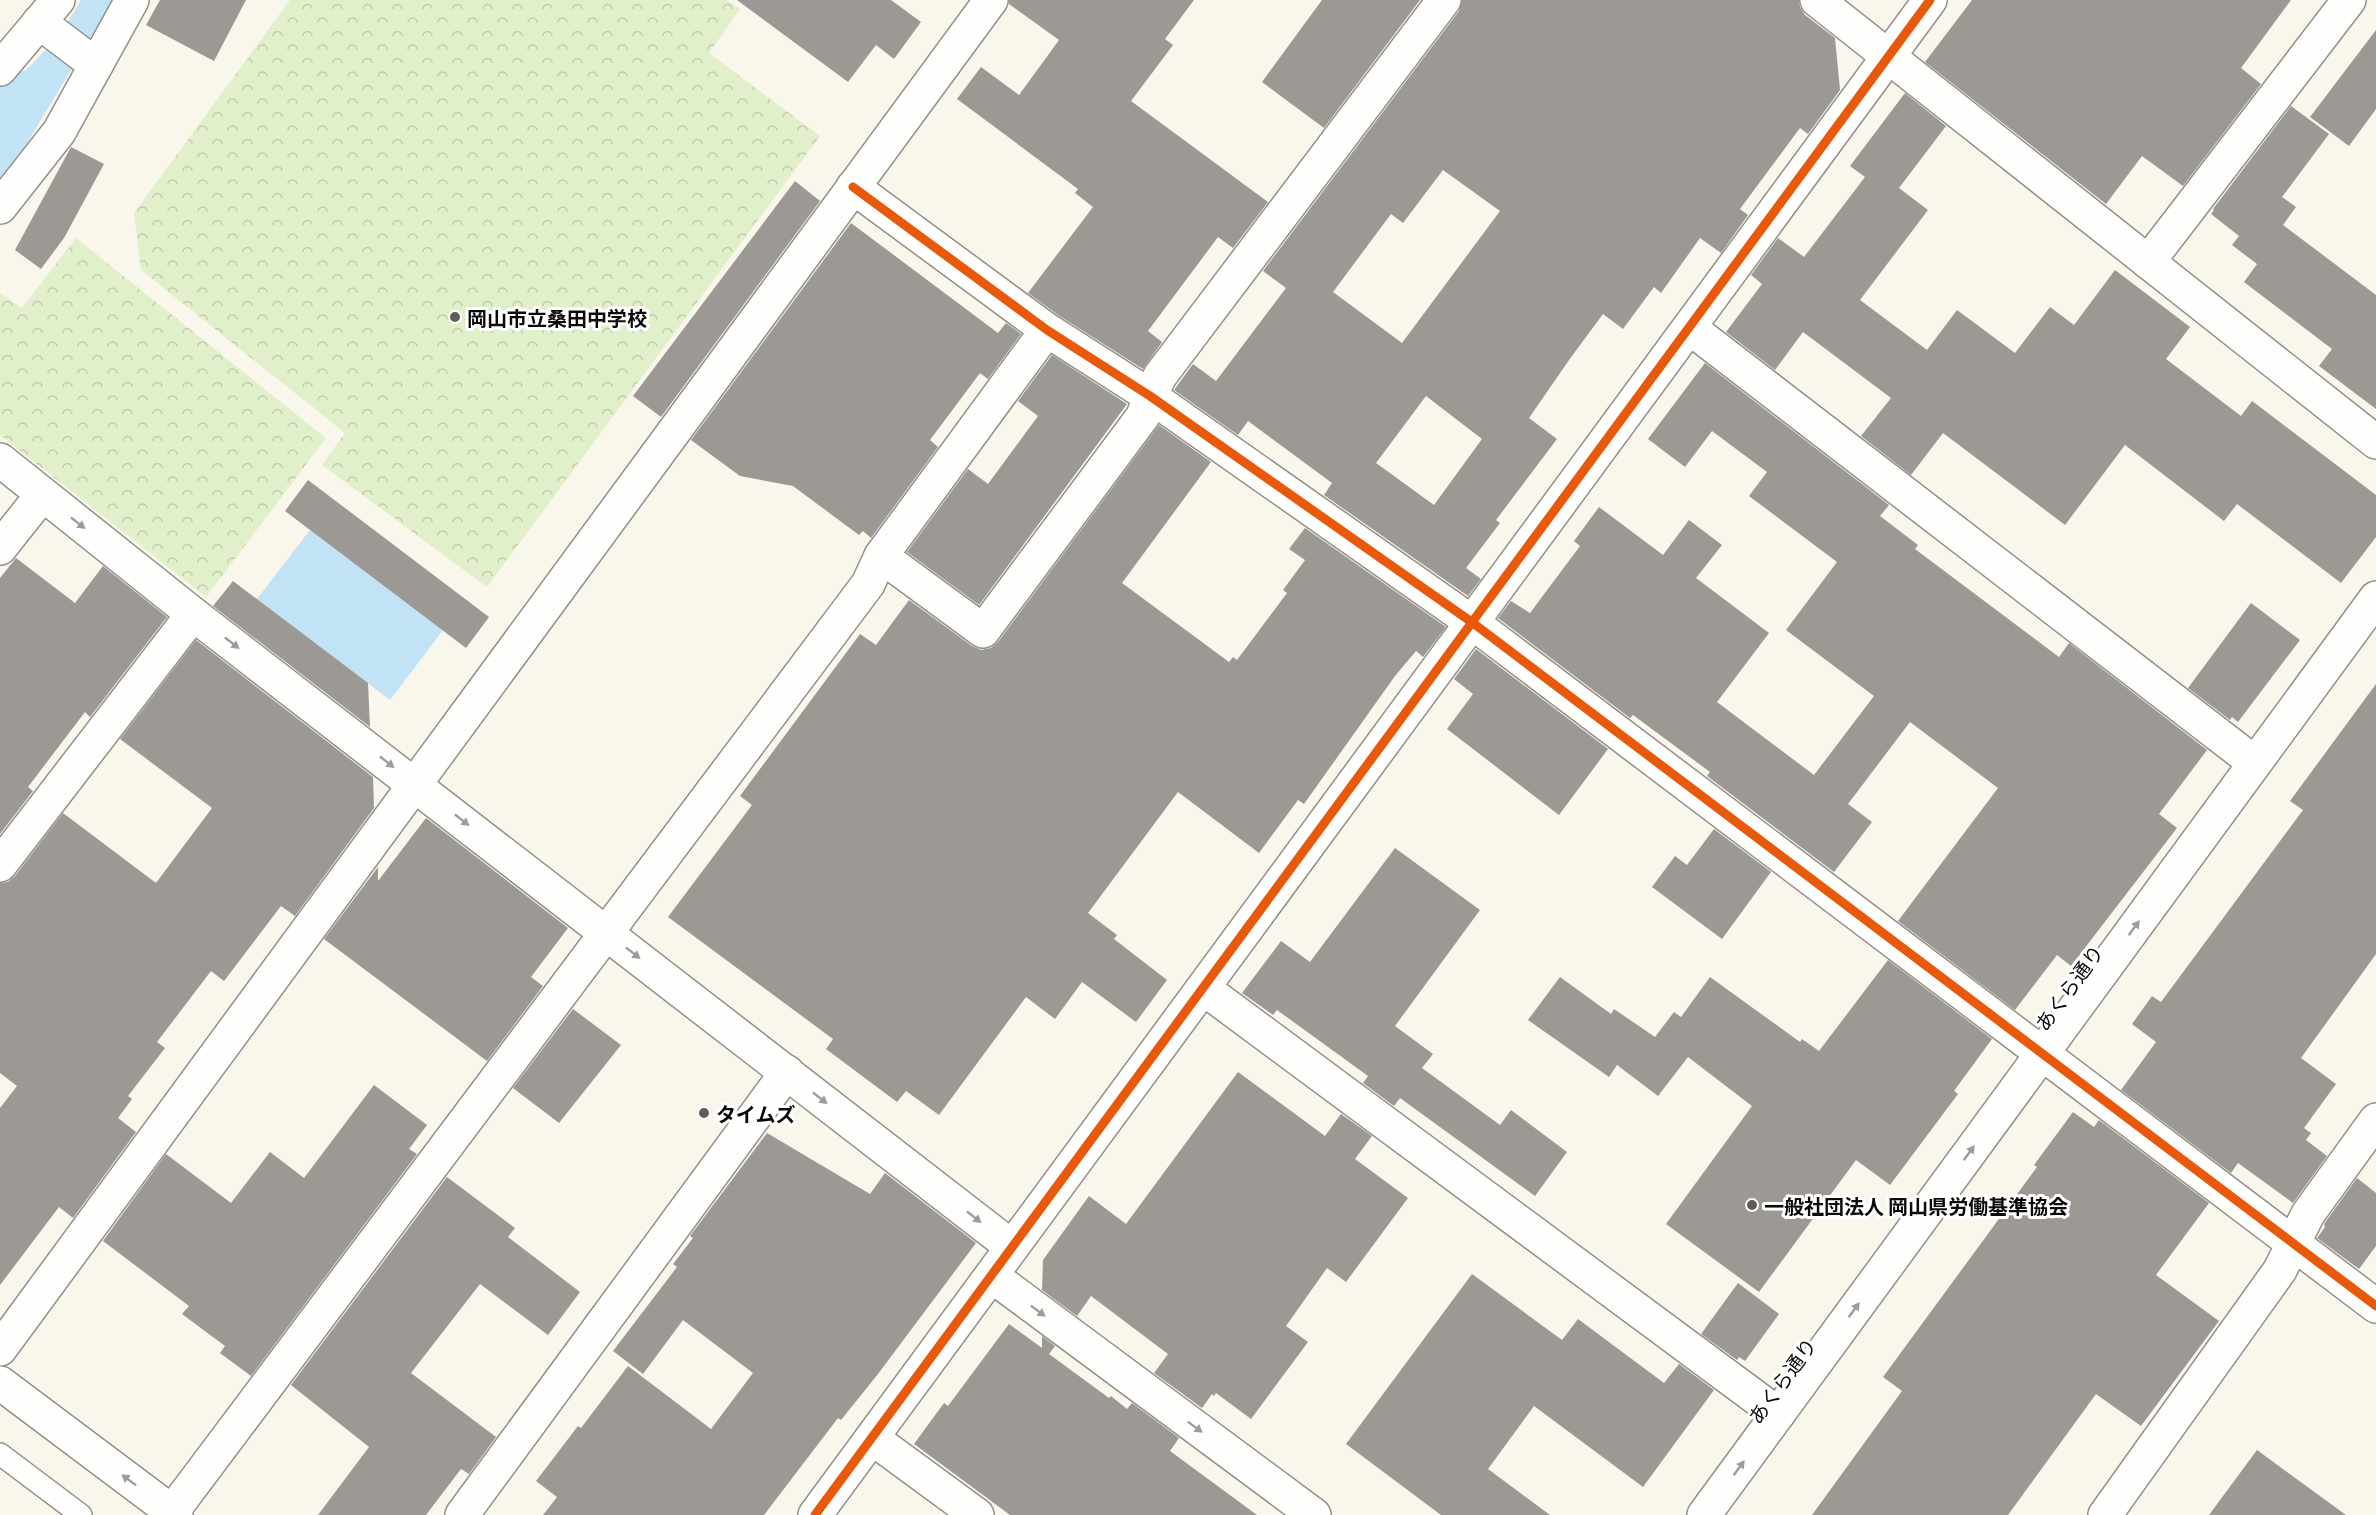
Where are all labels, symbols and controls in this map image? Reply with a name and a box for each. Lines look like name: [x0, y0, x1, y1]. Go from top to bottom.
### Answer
place label: 岡山市立桑田中学校: [467, 302, 647, 332]
marker: 岡山市立桑田中学校: [448, 310, 462, 324]
one-way arrow: [71, 517, 86, 529]
one-way arrow: [224, 637, 239, 649]
one-way arrow: [379, 756, 394, 768]
one-way arrow: [454, 814, 470, 827]
one-way arrow: [2128, 921, 2140, 937]
street label: あくら通り: [2026, 938, 2110, 1036]
one-way arrow: [625, 946, 640, 958]
one-way arrow: [812, 1091, 828, 1104]
place label: タイムズ: [716, 1098, 796, 1128]
marker: タイムズ: [697, 1106, 711, 1120]
one-way arrow: [1962, 1145, 1974, 1160]
place label: 一般社団法人 岡山県労働基準協会: [1764, 1190, 2068, 1220]
marker: 一般社団法人 岡山県労働基準協会: [1745, 1198, 1759, 1212]
one-way arrow: [967, 1211, 982, 1223]
one-way arrow: [1847, 1303, 1859, 1318]
one-way arrow: [1031, 1304, 1046, 1316]
street label: あくら通り: [1739, 1331, 1823, 1429]
one-way arrow: [1187, 1421, 1203, 1433]
one-way arrow: [1732, 1460, 1744, 1475]
one-way arrow: [122, 1474, 138, 1486]

